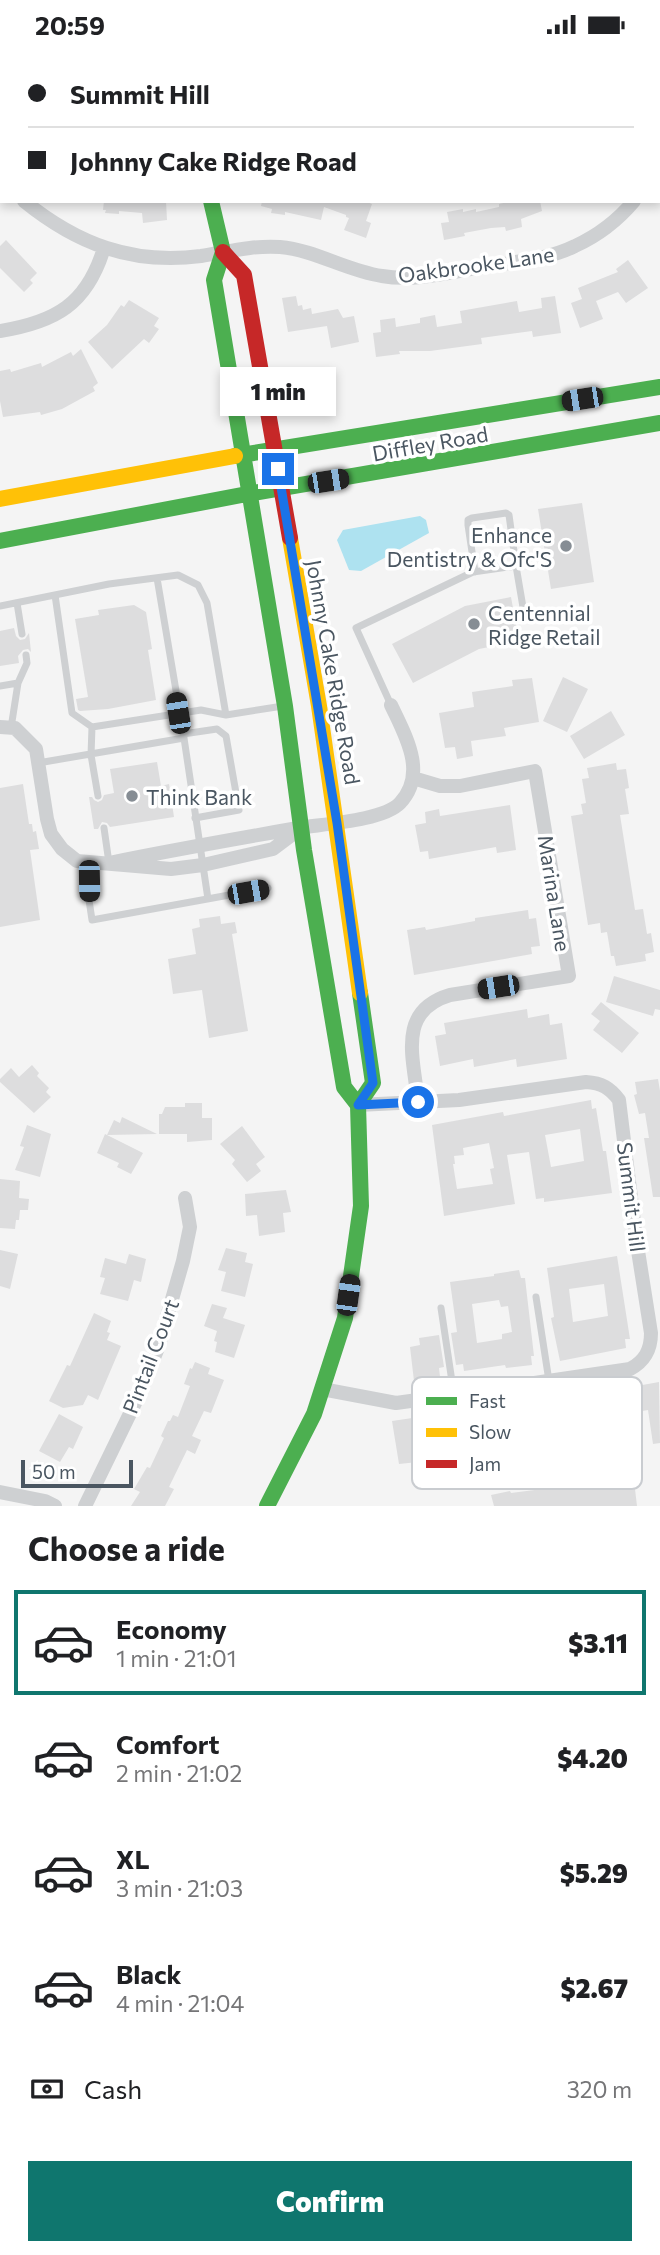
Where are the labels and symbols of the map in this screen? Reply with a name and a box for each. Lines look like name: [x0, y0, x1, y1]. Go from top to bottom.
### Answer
street label: Oakbrooke Lane: [396, 241, 556, 287]
callout: 1 min: [220, 367, 336, 417]
car: [560, 385, 605, 413]
street label: Diffley Road: [370, 421, 490, 465]
route end: [262, 453, 294, 485]
car: [306, 467, 351, 495]
place label: Enhance Dentistry & Ofc'S: [387, 522, 552, 571]
marker: Enhance Dentistry & Ofc'S: [558, 538, 574, 554]
street label: Johnny Cake Ridge Road: [302, 558, 366, 786]
place label: Centennial Ridge Retail: [488, 600, 601, 649]
marker: Centennial Ridge Retail: [466, 616, 482, 632]
car: [165, 691, 192, 735]
place label: Think Bank: [146, 784, 252, 809]
marker: Think Bank: [124, 788, 140, 804]
street label: Marina Lane: [533, 833, 577, 953]
car: [79, 860, 100, 902]
car: [226, 878, 271, 906]
car: [476, 973, 521, 1001]
route start: [402, 1086, 434, 1118]
street label: Summit Hill: [613, 1141, 651, 1253]
car: [335, 1273, 362, 1317]
street label: Pintail Court: [117, 1295, 183, 1417]
legend: [412, 1377, 642, 1489]
text: Fast: [469, 1389, 506, 1412]
text: Slow: [469, 1420, 511, 1443]
text: Jam: [469, 1452, 501, 1475]
scale bar: [21, 1457, 133, 1489]

